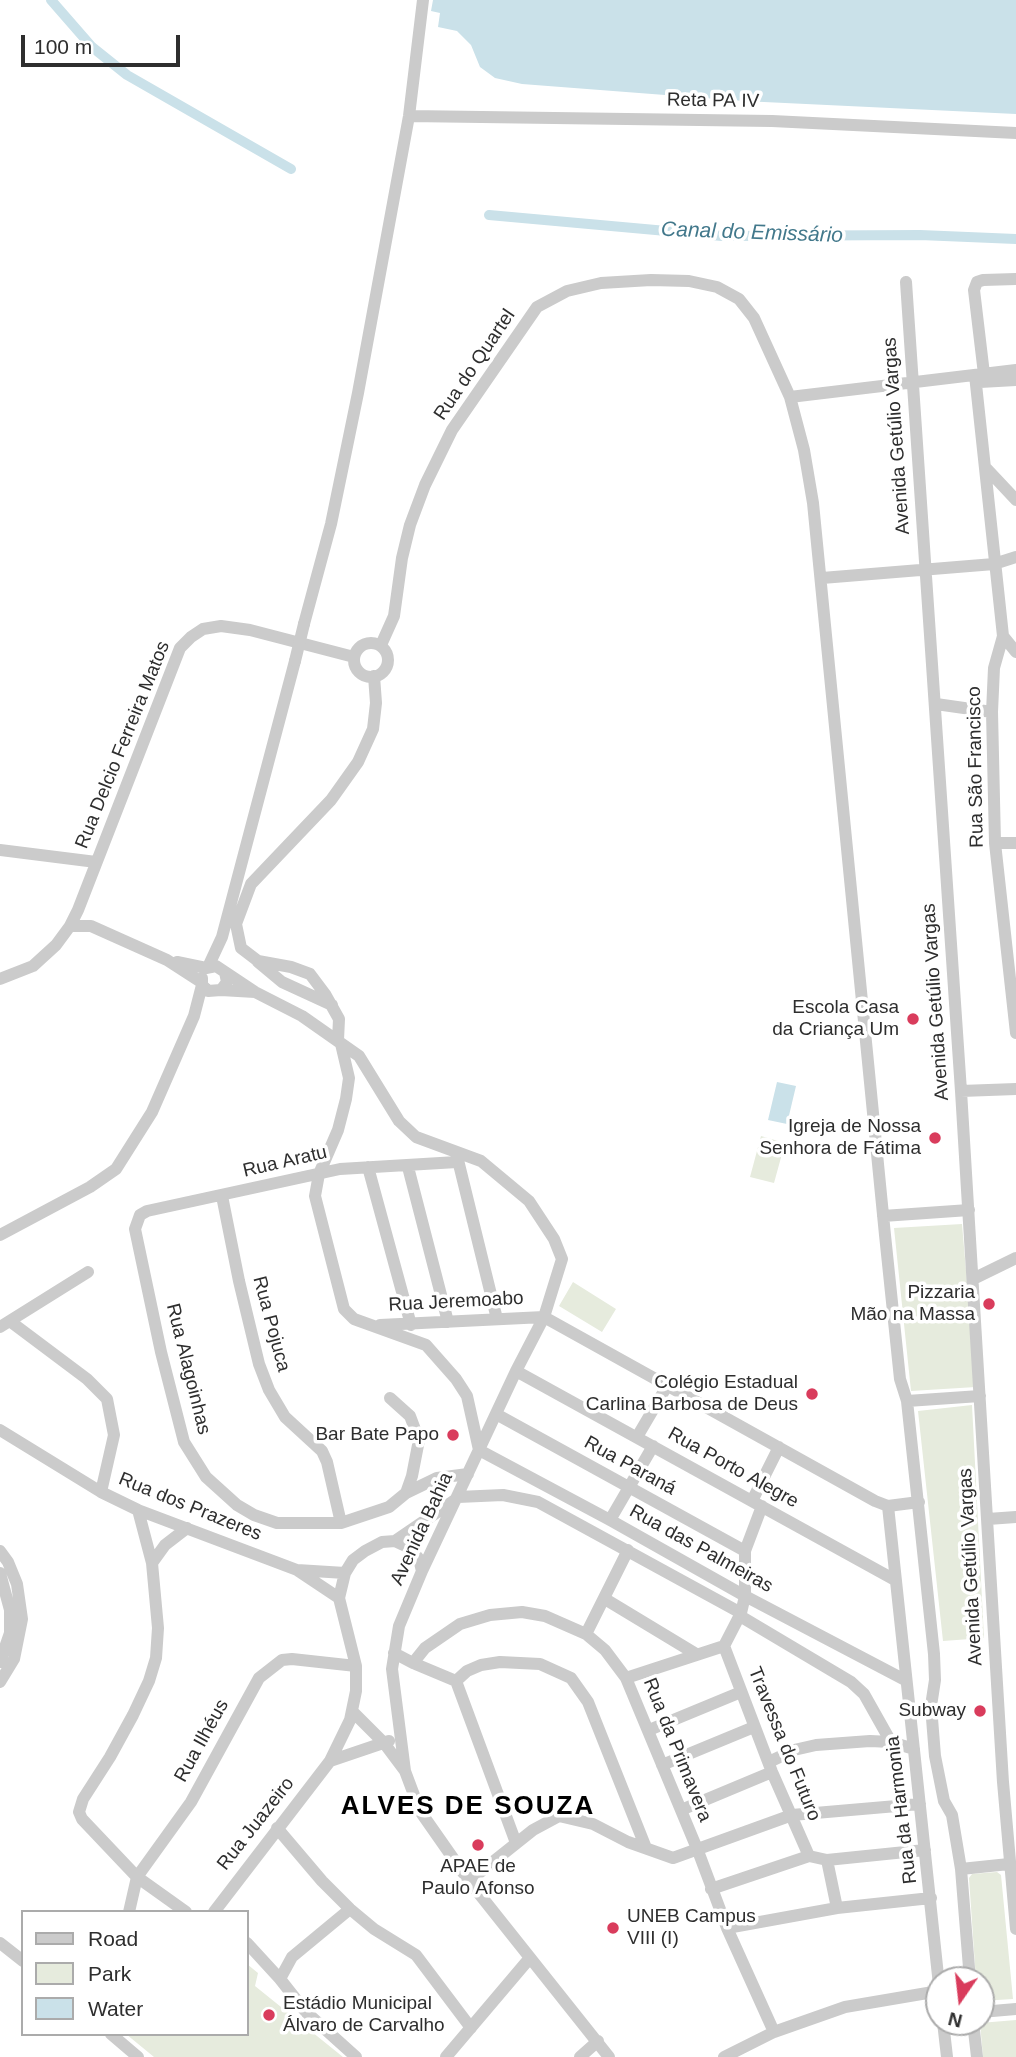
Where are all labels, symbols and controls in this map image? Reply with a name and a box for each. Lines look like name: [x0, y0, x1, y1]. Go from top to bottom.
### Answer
scale bar: [24, 21, 184, 65]
text: 100 m: [34, 35, 92, 58]
street label: Reta PA IV: [667, 89, 759, 113]
water label: Canal do Emissário: [661, 217, 843, 249]
street label: Rua do Quartel: [430, 305, 520, 425]
street label: Avenida Getúlio Vargas: [879, 337, 915, 535]
street label: Rua Delcio Ferreira Matos: [71, 638, 175, 852]
street label: Rua São Francisco: [963, 686, 989, 848]
street label: Avenida Getúlio Vargas: [918, 903, 954, 1101]
place label: Escola Casa da Criança Um: [772, 997, 899, 1041]
marker: Escola Casa da Criança Um: [905, 1011, 921, 1027]
place label: Igreja de Nossa Senhora de Fátima: [759, 1116, 921, 1160]
marker: Igreja de Nossa Senhora de Fátima: [927, 1130, 943, 1146]
street label: Rua Aratu: [241, 1141, 329, 1183]
street label: Rua Pojuca: [247, 1274, 295, 1374]
place label: Pizzaria Mão na Massa: [850, 1282, 975, 1326]
street label: Rua Jeremoabo: [388, 1287, 524, 1317]
marker: Pizzaria Mão na Massa: [981, 1296, 997, 1312]
street label: Rua Alagoinhas: [161, 1301, 215, 1437]
place label: Colégio Estadual Carlina Barbosa de Deus: [586, 1372, 798, 1416]
marker: Colégio Estadual Carlina Barbosa de Deus: [804, 1386, 820, 1402]
street label: Rua Porto Alegre: [664, 1423, 802, 1513]
place label: Bar Bate Papo: [315, 1424, 439, 1446]
marker: Bar Bate Papo: [445, 1427, 461, 1443]
street label: Rua Paraná: [580, 1431, 680, 1501]
street label: Rua dos Prazeres: [115, 1468, 265, 1546]
street label: Avenida Getúlio Vargas: [954, 1468, 988, 1666]
street label: Avenida Bahia: [386, 1469, 458, 1589]
street label: Rua das Palmeiras: [625, 1500, 777, 1598]
street label: Travessa do Futuro: [743, 1664, 825, 1824]
street label: Rua da Primavera: [638, 1675, 716, 1825]
street label: Rua Ilhéus: [170, 1696, 234, 1786]
place label: Subway: [898, 1700, 966, 1722]
marker: Subway: [972, 1703, 988, 1719]
street label: Rua da Harmonia: [882, 1735, 922, 1885]
street label: Rua Juazeiro: [213, 1773, 299, 1875]
district label: ALVES DE SOUZA: [343, 1791, 593, 1823]
marker: APAE de Paulo Afonso: [470, 1837, 486, 1853]
place label: APAE de Paulo Afonso: [421, 1856, 535, 1900]
place label: UNEB Campus VIII (I): [627, 1906, 756, 1950]
legend: [21, 1910, 248, 2036]
marker: UNEB Campus VIII (I): [605, 1920, 621, 1936]
text: Road: [88, 1927, 138, 1950]
text: Park: [88, 1962, 131, 1985]
north arrow: [925, 1966, 995, 2036]
place label: Estádio Municipal Álvaro de Carvalho: [283, 1993, 445, 2037]
text: Water: [88, 1997, 143, 2020]
marker: Estádio Municipal Álvaro de Carvalho: [261, 2007, 277, 2023]
text: N: [946, 2008, 964, 2032]

